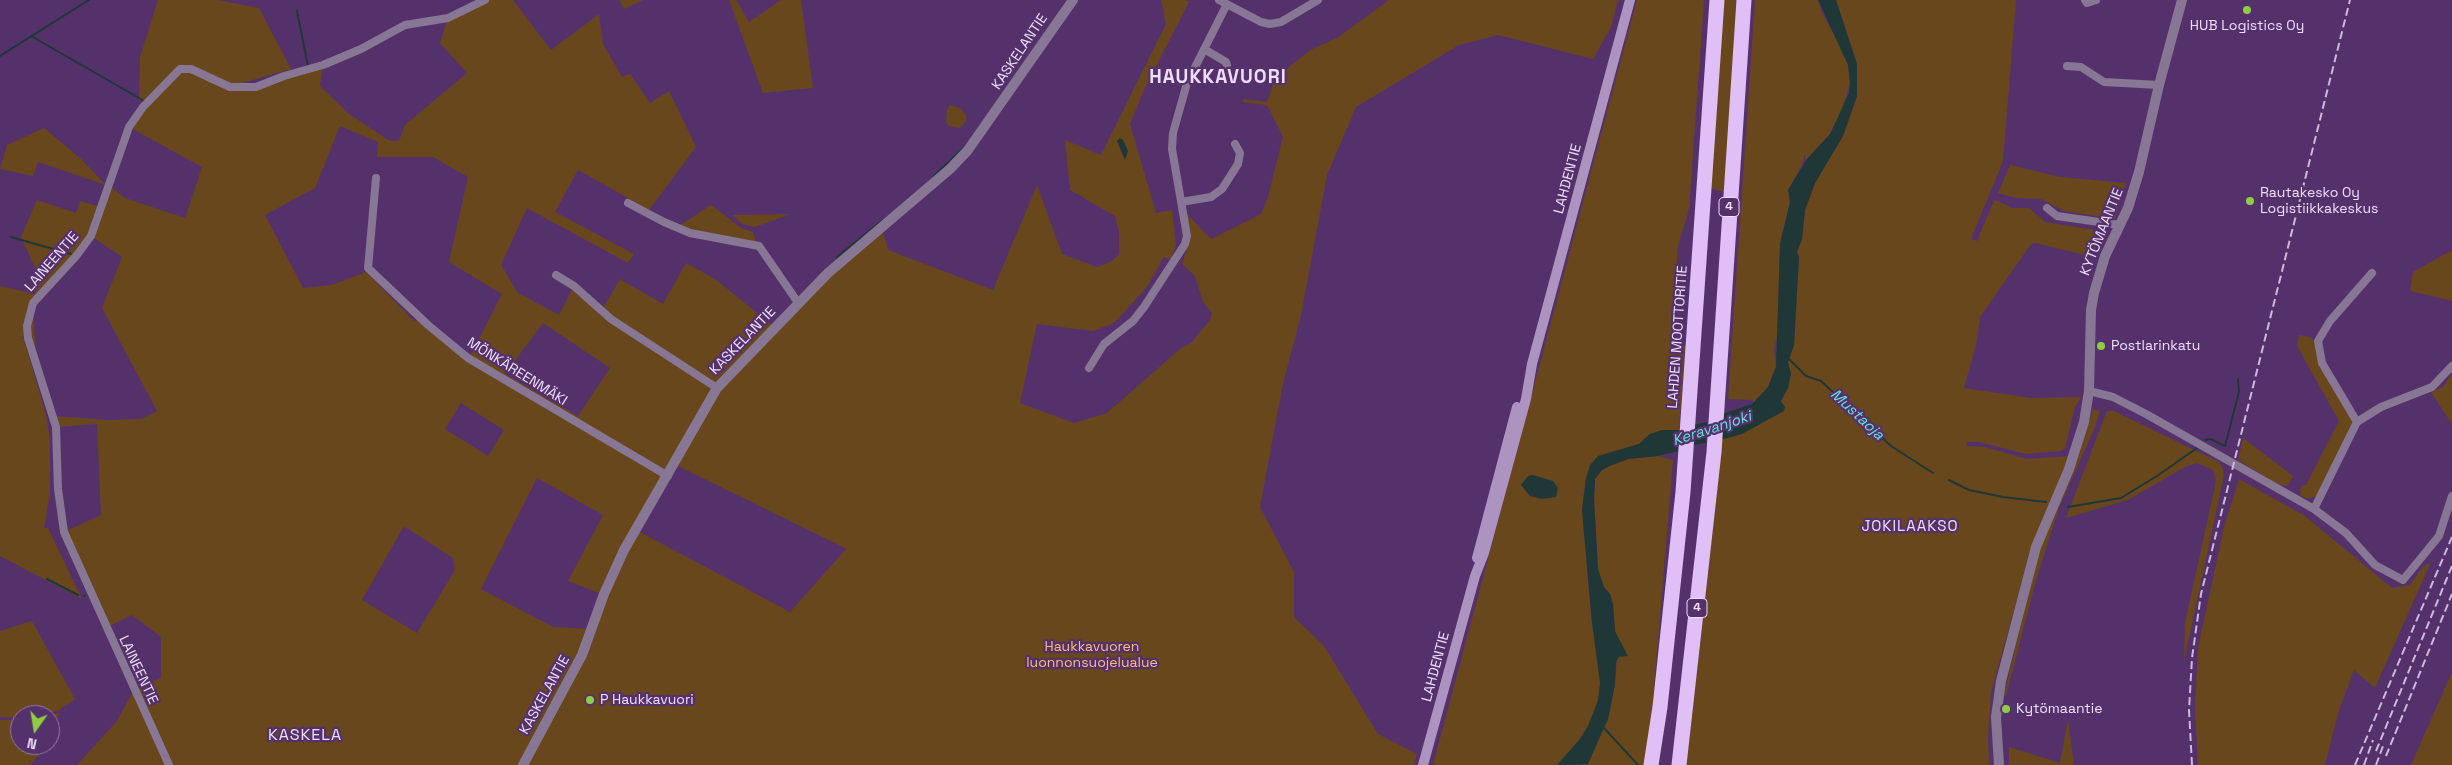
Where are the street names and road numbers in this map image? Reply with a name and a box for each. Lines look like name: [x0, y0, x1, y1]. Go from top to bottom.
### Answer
street label: KASKELANTIE: [989, 11, 1051, 93]
street label: LAHDENTIE: [1551, 142, 1585, 216]
street label: KYTÖMAANTIE: [2077, 186, 2127, 278]
road number: 4: [1719, 198, 1739, 216]
street label: LAINEENTIE: [21, 229, 83, 295]
street label: LAHDEN MOOTTORITIE: [1665, 265, 1691, 409]
street label: KASKELANTIE: [707, 304, 779, 378]
street label: MÖNKÄREENMÄKI: [464, 334, 570, 410]
road number: 4: [1687, 598, 1707, 618]
street label: LAHDENTIE: [1419, 630, 1453, 704]
street label: LAINEENTIE: [115, 633, 161, 707]
street label: KASKELANTIE: [516, 653, 574, 737]

